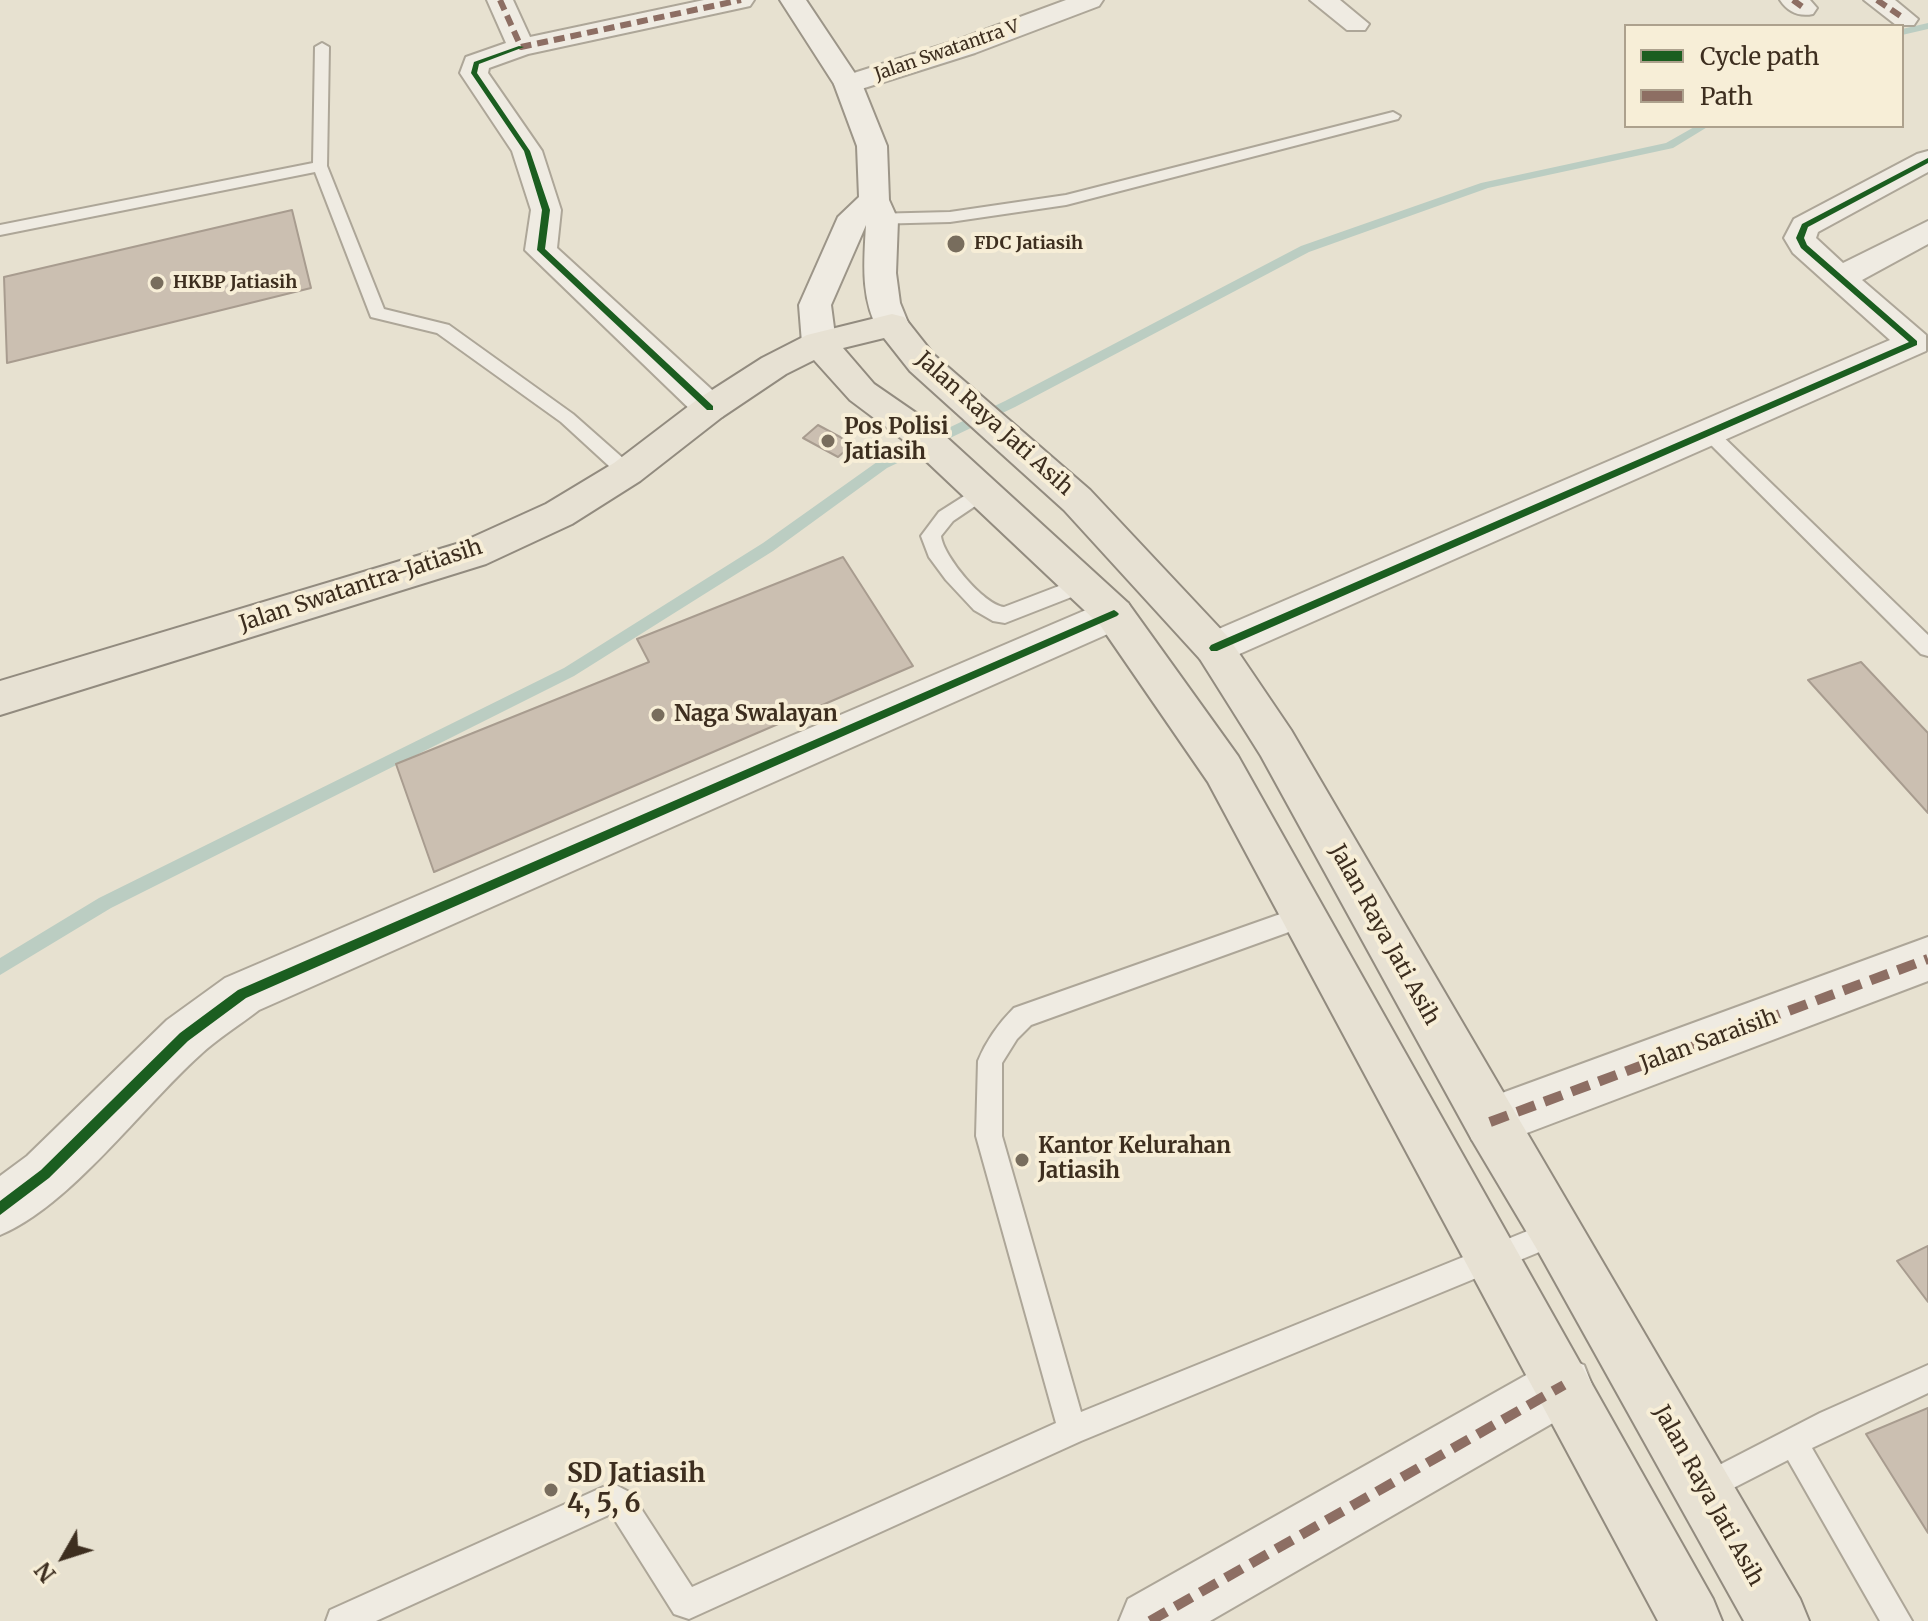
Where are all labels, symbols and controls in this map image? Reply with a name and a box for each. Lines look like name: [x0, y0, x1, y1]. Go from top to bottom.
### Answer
street label: Jalan Swatantra V: [872, 16, 1022, 86]
legend: [1624, 24, 1904, 128]
text: Cycle path: [1700, 41, 1819, 72]
text: Path: [1700, 81, 1753, 112]
marker: FDC Jatiasih: [945, 233, 967, 255]
place label: FDC Jatiasih: [974, 233, 1083, 255]
place label: HKBP Jatiasih: [173, 272, 297, 294]
marker: HKBP Jatiasih: [148, 274, 166, 292]
street label: Jalan Raya Jati Asih: [910, 347, 1078, 501]
place label: Pos Polisi Jatiasih: [844, 415, 948, 466]
marker: Pos Polisi Jatiasih: [819, 432, 837, 450]
street label: Jalan Swatantra-Jatiasih: [236, 534, 486, 638]
place label: Naga Swalayan: [674, 702, 838, 728]
marker: Naga Swalayan: [649, 706, 667, 724]
street label: Jalan Raya Jati Asih: [1323, 840, 1445, 1030]
street label: Jalan Saraisih: [1637, 1004, 1781, 1078]
place label: Kantor Kelurahan Jatiasih: [1038, 1134, 1231, 1186]
marker: Kantor Kelurahan Jatiasih: [1013, 1151, 1031, 1169]
street label: Jalan Raya Jati Asih: [1647, 1401, 1769, 1591]
place label: SD Jatiasih 4, 5, 6: [567, 1459, 705, 1520]
marker: SD Jatiasih 4, 5, 6: [542, 1481, 560, 1499]
north arrow: [24, 1517, 104, 1597]
text: N: [29, 1557, 62, 1588]

